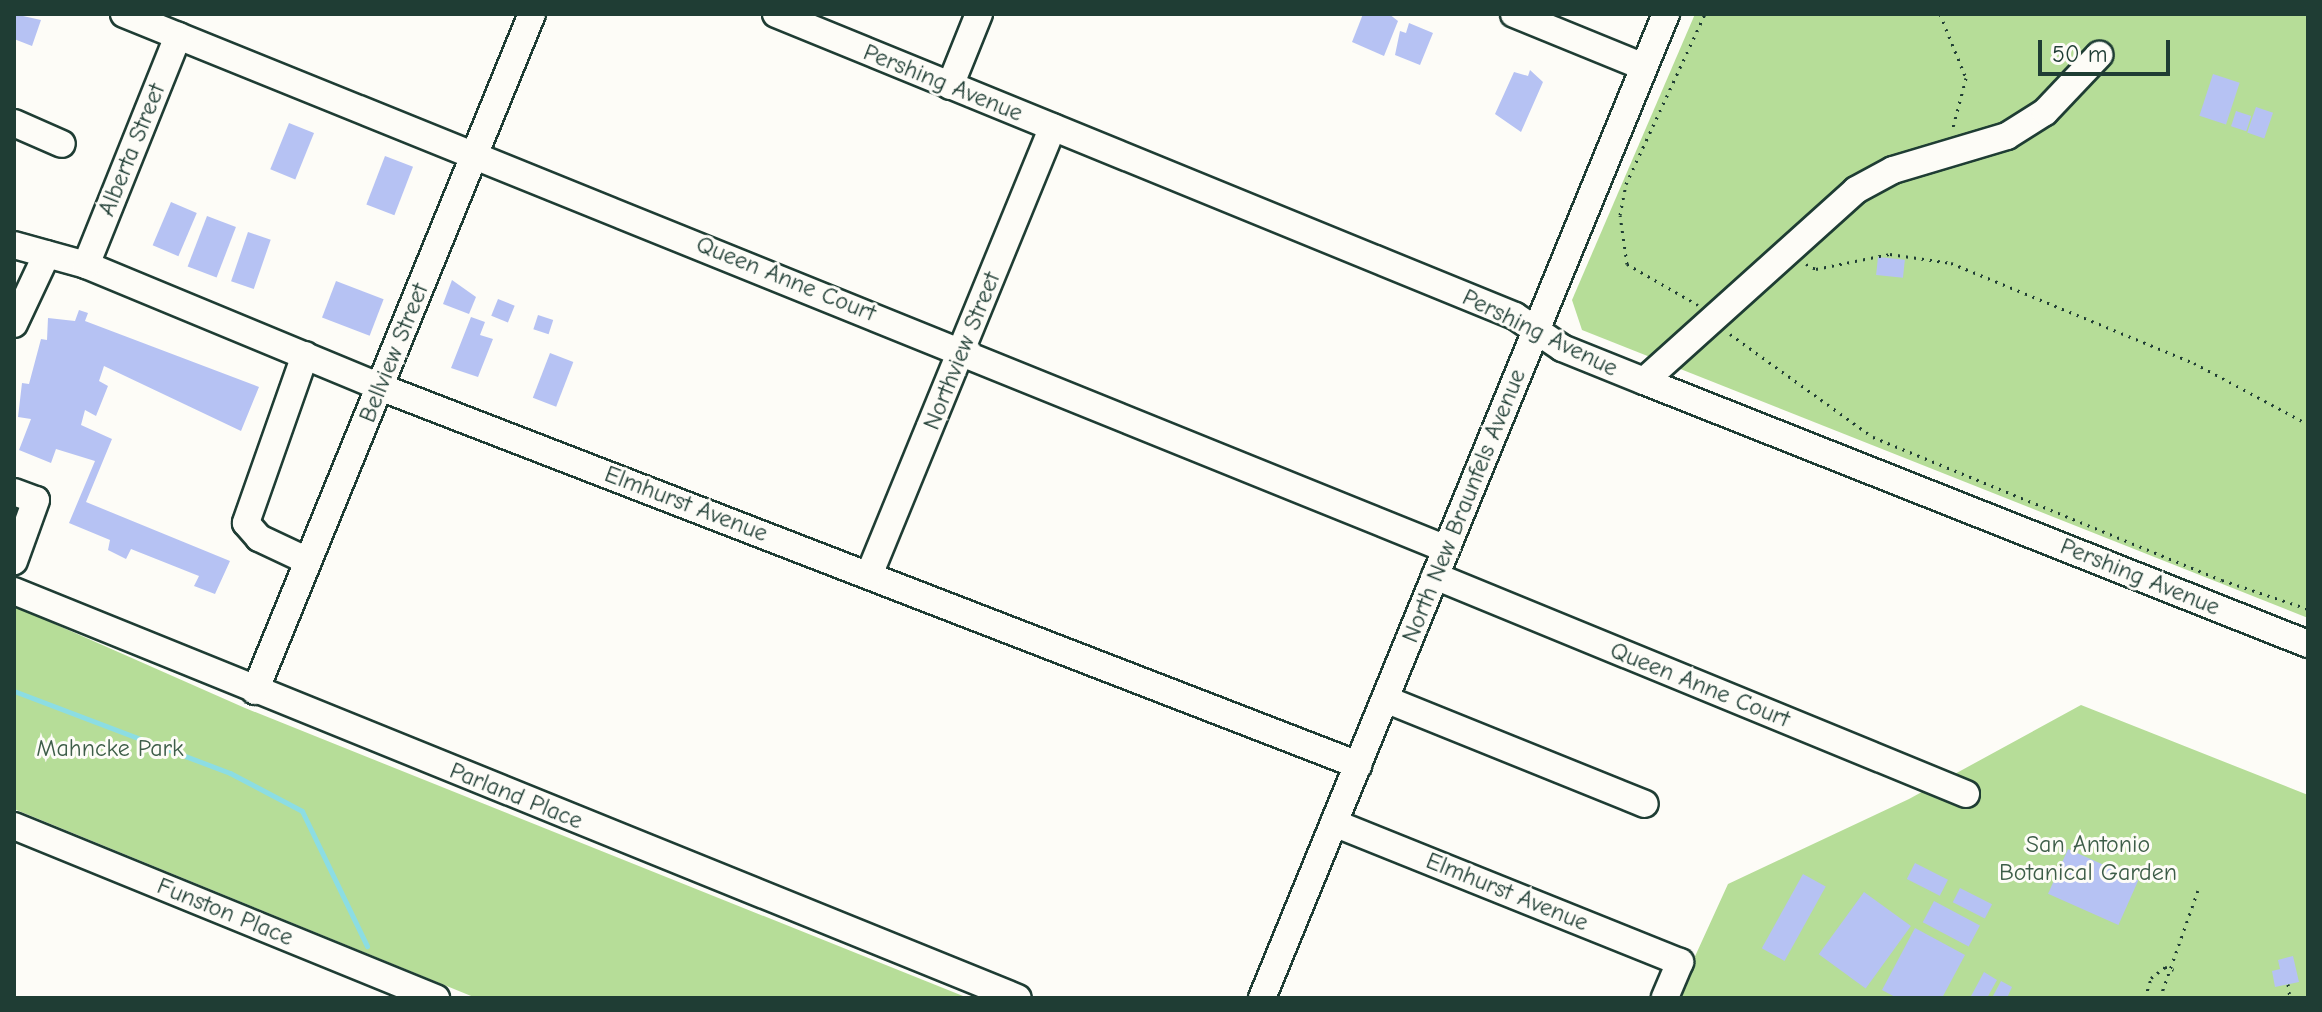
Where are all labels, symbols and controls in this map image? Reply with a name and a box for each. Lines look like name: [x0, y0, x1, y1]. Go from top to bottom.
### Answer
scale bar: [2042, 24, 2174, 74]
street label: Pershing Avenue: [859, 38, 1027, 128]
text: 50 m: [2052, 40, 2108, 68]
street label: Alberta Street: [92, 80, 172, 220]
street label: Queen Anne Court: [692, 230, 880, 328]
street label: Northview Street: [917, 268, 1007, 434]
street label: Bellview Street: [353, 279, 435, 427]
street label: Pershing Avenue: [1458, 283, 1622, 383]
street label: North New Braunfels Avenue: [1396, 365, 1532, 647]
street label: Elmhurst Avenue: [600, 460, 772, 548]
street label: Pershing Avenue: [2056, 532, 2224, 622]
street label: Queen Anne Court: [1606, 636, 1794, 734]
park label: Mahncke Park: [36, 735, 184, 763]
street label: Parland Place: [445, 756, 587, 836]
park label: San Antonio Botanical Garden: [1999, 831, 2177, 887]
street label: Elmhurst Avenue: [1422, 846, 1592, 938]
street label: Funston Place: [153, 872, 297, 952]

